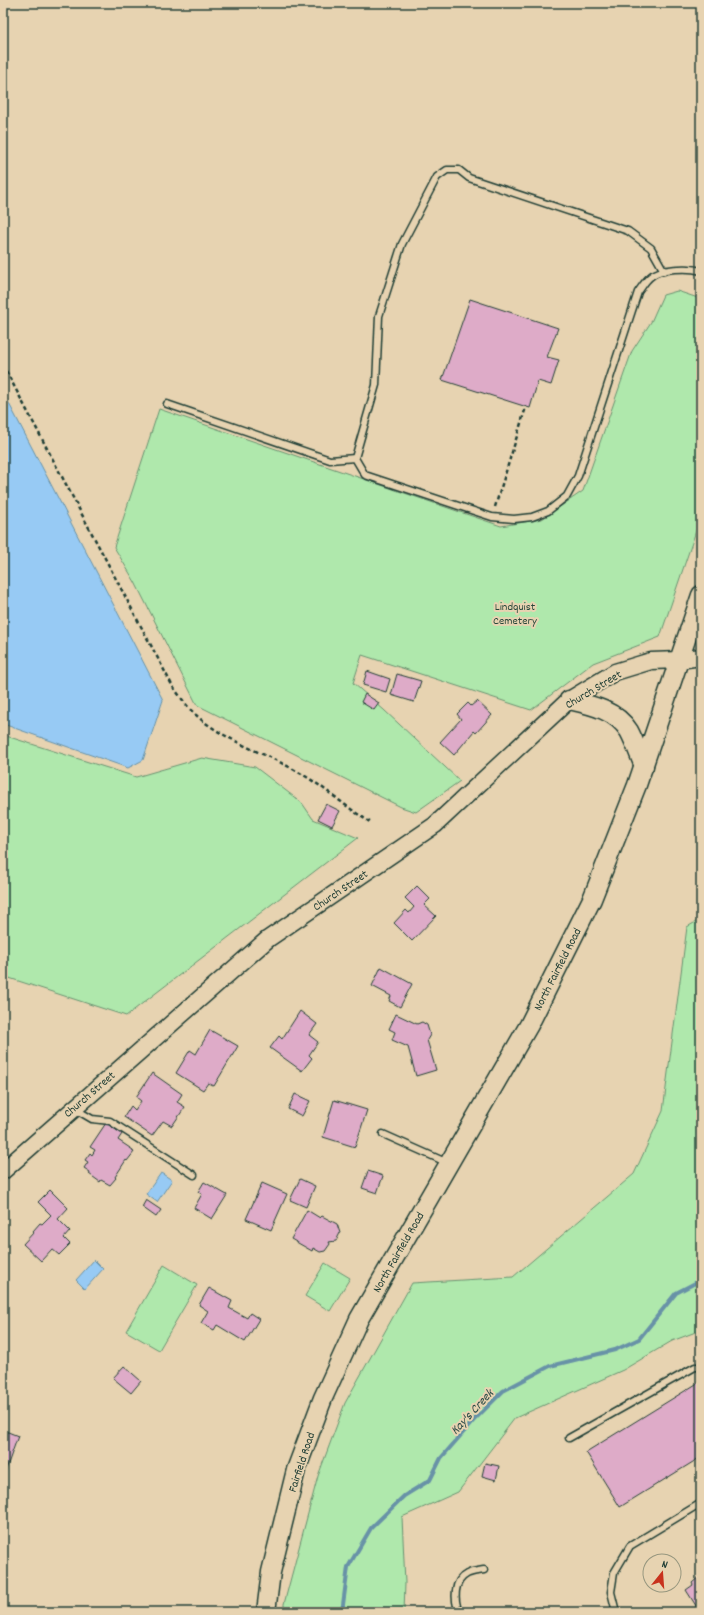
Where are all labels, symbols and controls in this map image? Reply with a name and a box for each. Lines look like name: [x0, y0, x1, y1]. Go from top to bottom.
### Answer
park label: Lindquist Cemetery: [493, 599, 538, 630]
street label: Church Street: [562, 666, 626, 714]
street label: Church Street: [310, 866, 372, 916]
street label: North Fairfield Road: [530, 925, 586, 1014]
street label: Church Street: [61, 1068, 120, 1122]
street label: North Fairfield Road: [369, 1209, 429, 1296]
water label: Kay's Creek: [447, 1384, 500, 1440]
street label: Fairfield Road: [285, 1430, 320, 1495]
north arrow: [642, 1553, 682, 1593]
text: N: [659, 1557, 670, 1574]

